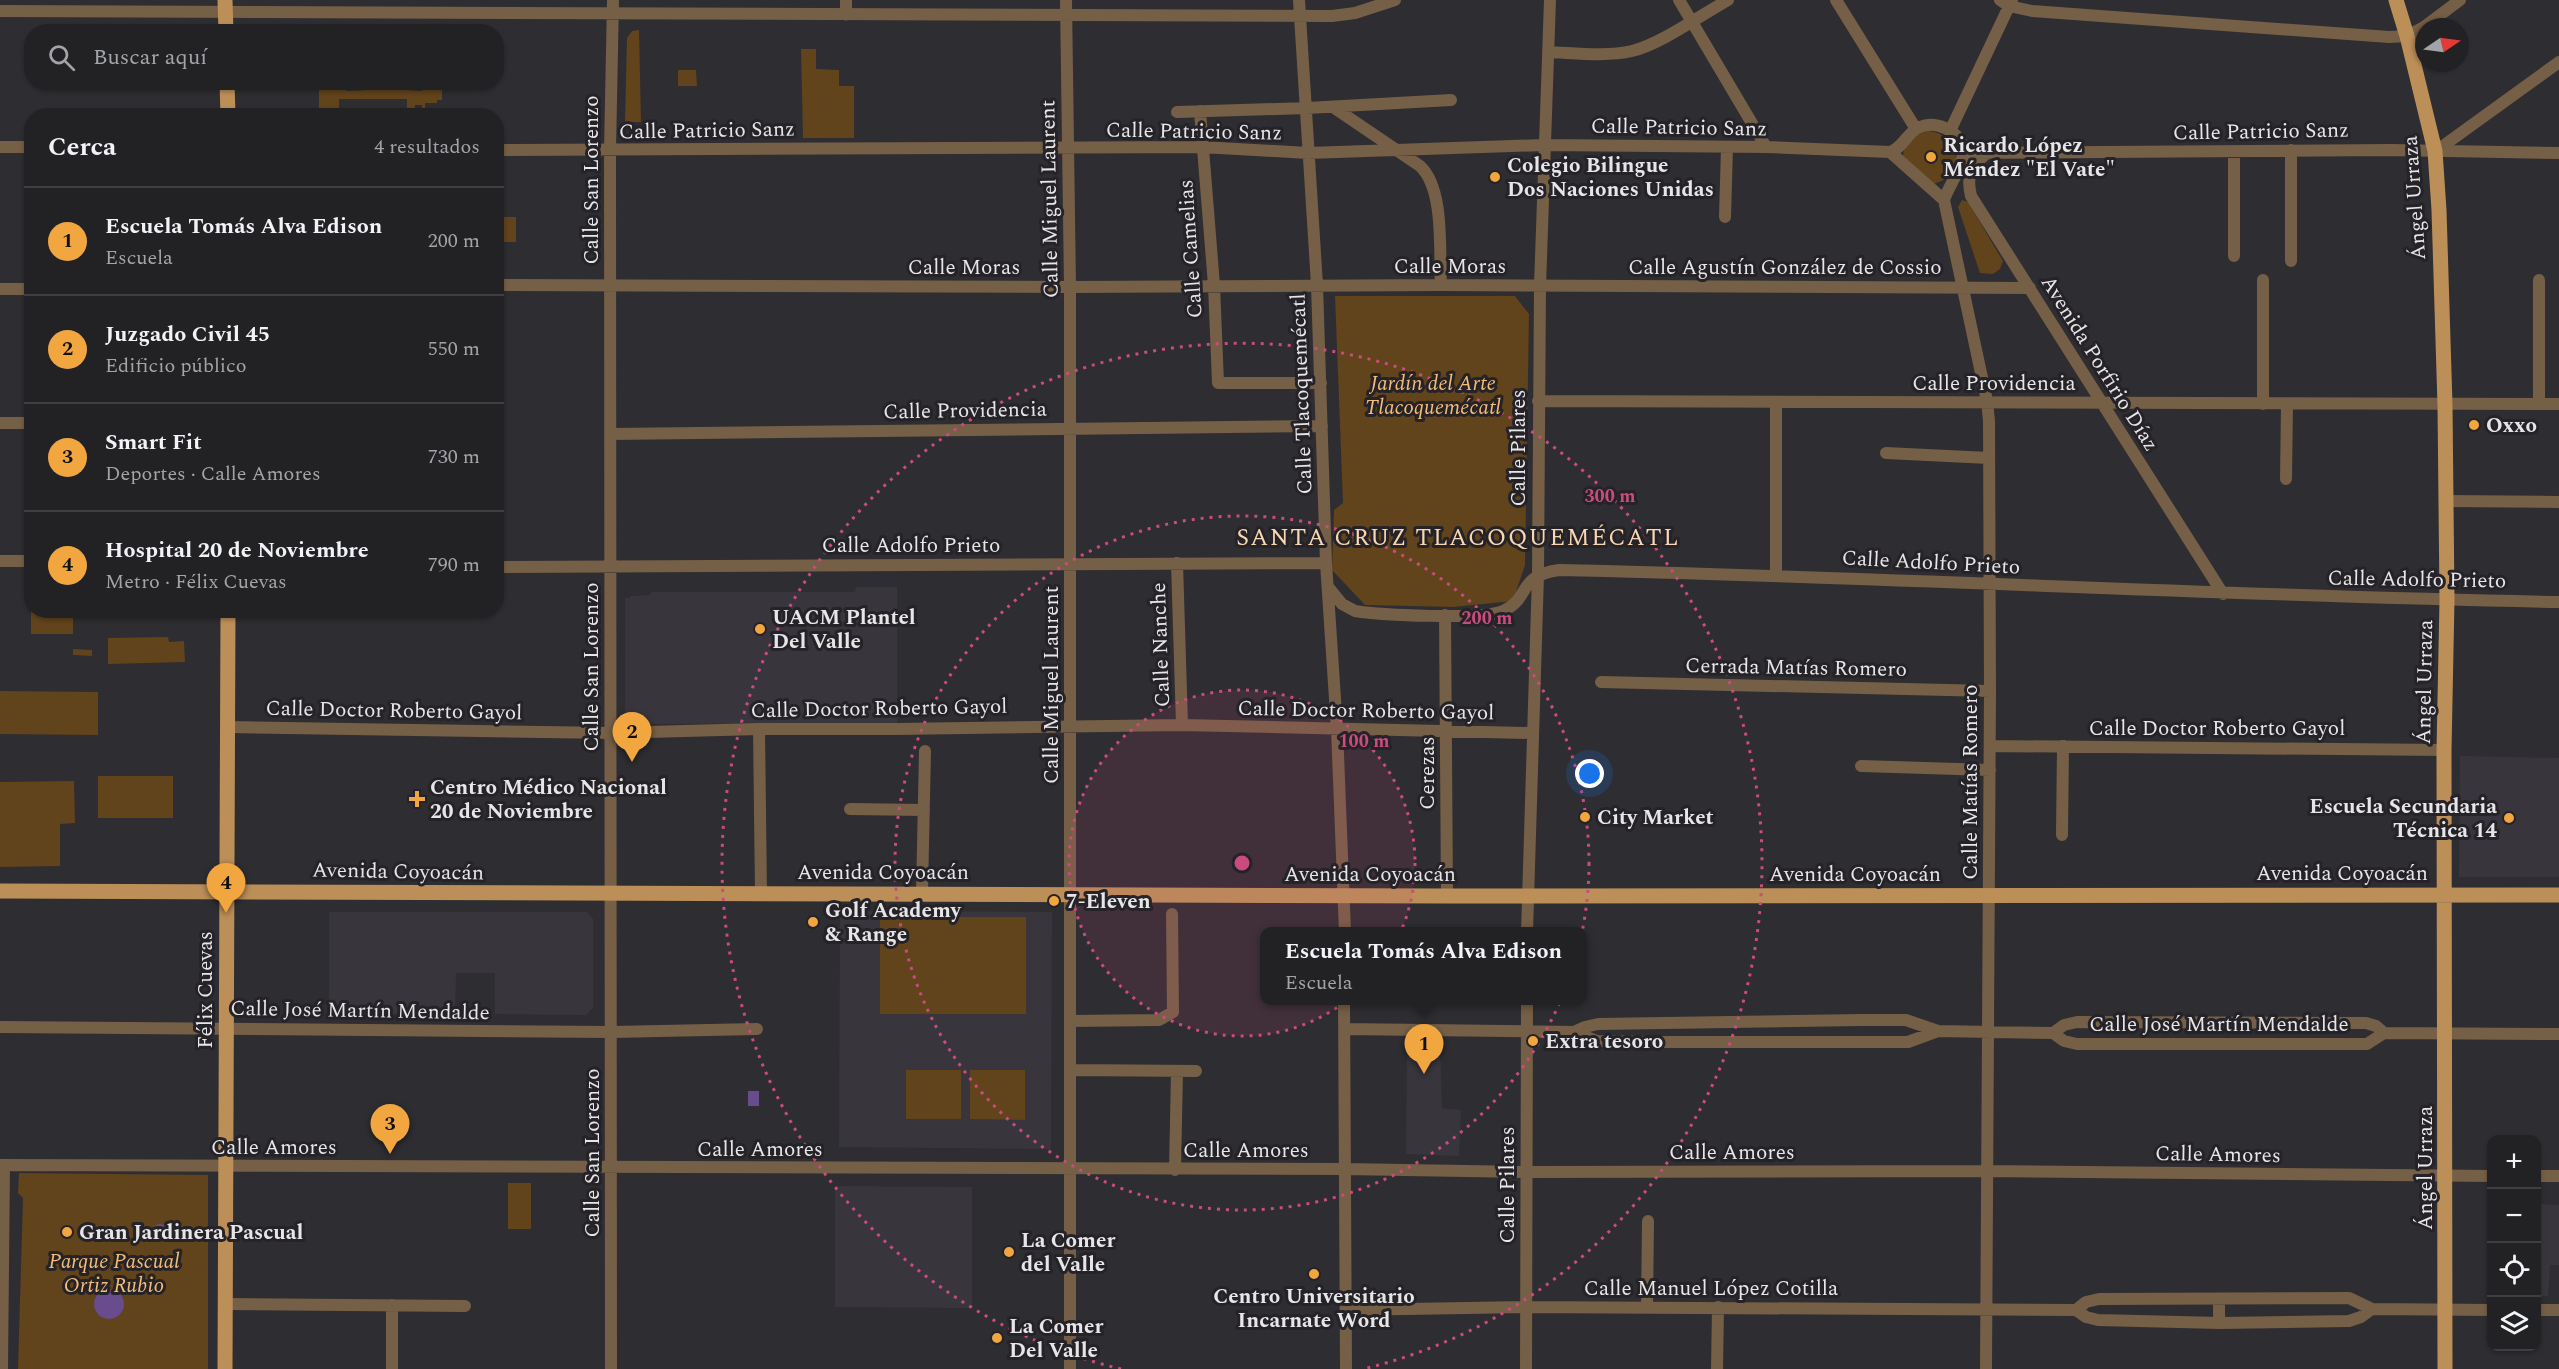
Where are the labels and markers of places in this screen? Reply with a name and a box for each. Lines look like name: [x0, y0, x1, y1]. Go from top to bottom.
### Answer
place label: Ricardo López Méndez "El Vate": [1943, 130, 2115, 186]
place label: Colegio Bilingue Dos Naciones Unidas: [1507, 150, 1714, 206]
marker: Ricardo López Méndez "El Vate": [1924, 150, 1938, 164]
marker: Colegio Bilingue Dos Naciones Unidas: [1488, 170, 1502, 184]
place label: Oxxo: [2486, 410, 2537, 442]
marker: Oxxo: [2467, 418, 2481, 432]
place label: UACM Plantel Del Valle: [772, 602, 916, 658]
marker: UACM Plantel Del Valle: [753, 622, 767, 636]
pin: 2: [612, 712, 652, 762]
place label: Centro Médico Nacional 20 de Noviembre: [430, 772, 667, 828]
marker: Centro Médico Nacional 20 de Noviembre: [408, 790, 426, 808]
place label: Escuela Secundaria Técnica 14: [2309, 791, 2497, 847]
place label: City Market: [1597, 802, 1714, 834]
marker: City Market: [1578, 810, 1592, 824]
marker: Escuela Secundaria Técnica 14: [2502, 811, 2516, 825]
centre of rings: [1232, 853, 1252, 873]
pin: 4: [206, 864, 246, 913]
place label: 7-Eleven: [1066, 886, 1151, 918]
marker: 7-Eleven: [1047, 894, 1061, 908]
place label: Golf Academy & Range: [825, 895, 962, 951]
marker: Golf Academy & Range: [806, 915, 820, 929]
pin: 1: [1404, 1024, 1444, 1074]
place label: Extra tesoro: [1545, 1026, 1663, 1058]
marker: Extra tesoro: [1526, 1034, 1540, 1048]
pin: 3: [370, 1104, 410, 1154]
place label: Gran Jardinera Pascual: [79, 1217, 303, 1249]
marker: Gran Jardinera Pascual: [60, 1225, 74, 1239]
place label: La Comer del Valle: [1021, 1225, 1115, 1281]
marker: La Comer del Valle: [1002, 1245, 1016, 1259]
marker: Centro Universitario Incarnate Word: [1307, 1267, 1321, 1281]
place label: Centro Universitario Incarnate Word: [1213, 1281, 1415, 1337]
place label: La Comer Del Valle: [1009, 1311, 1103, 1367]
marker: La Comer Del Valle: [990, 1331, 1004, 1345]

